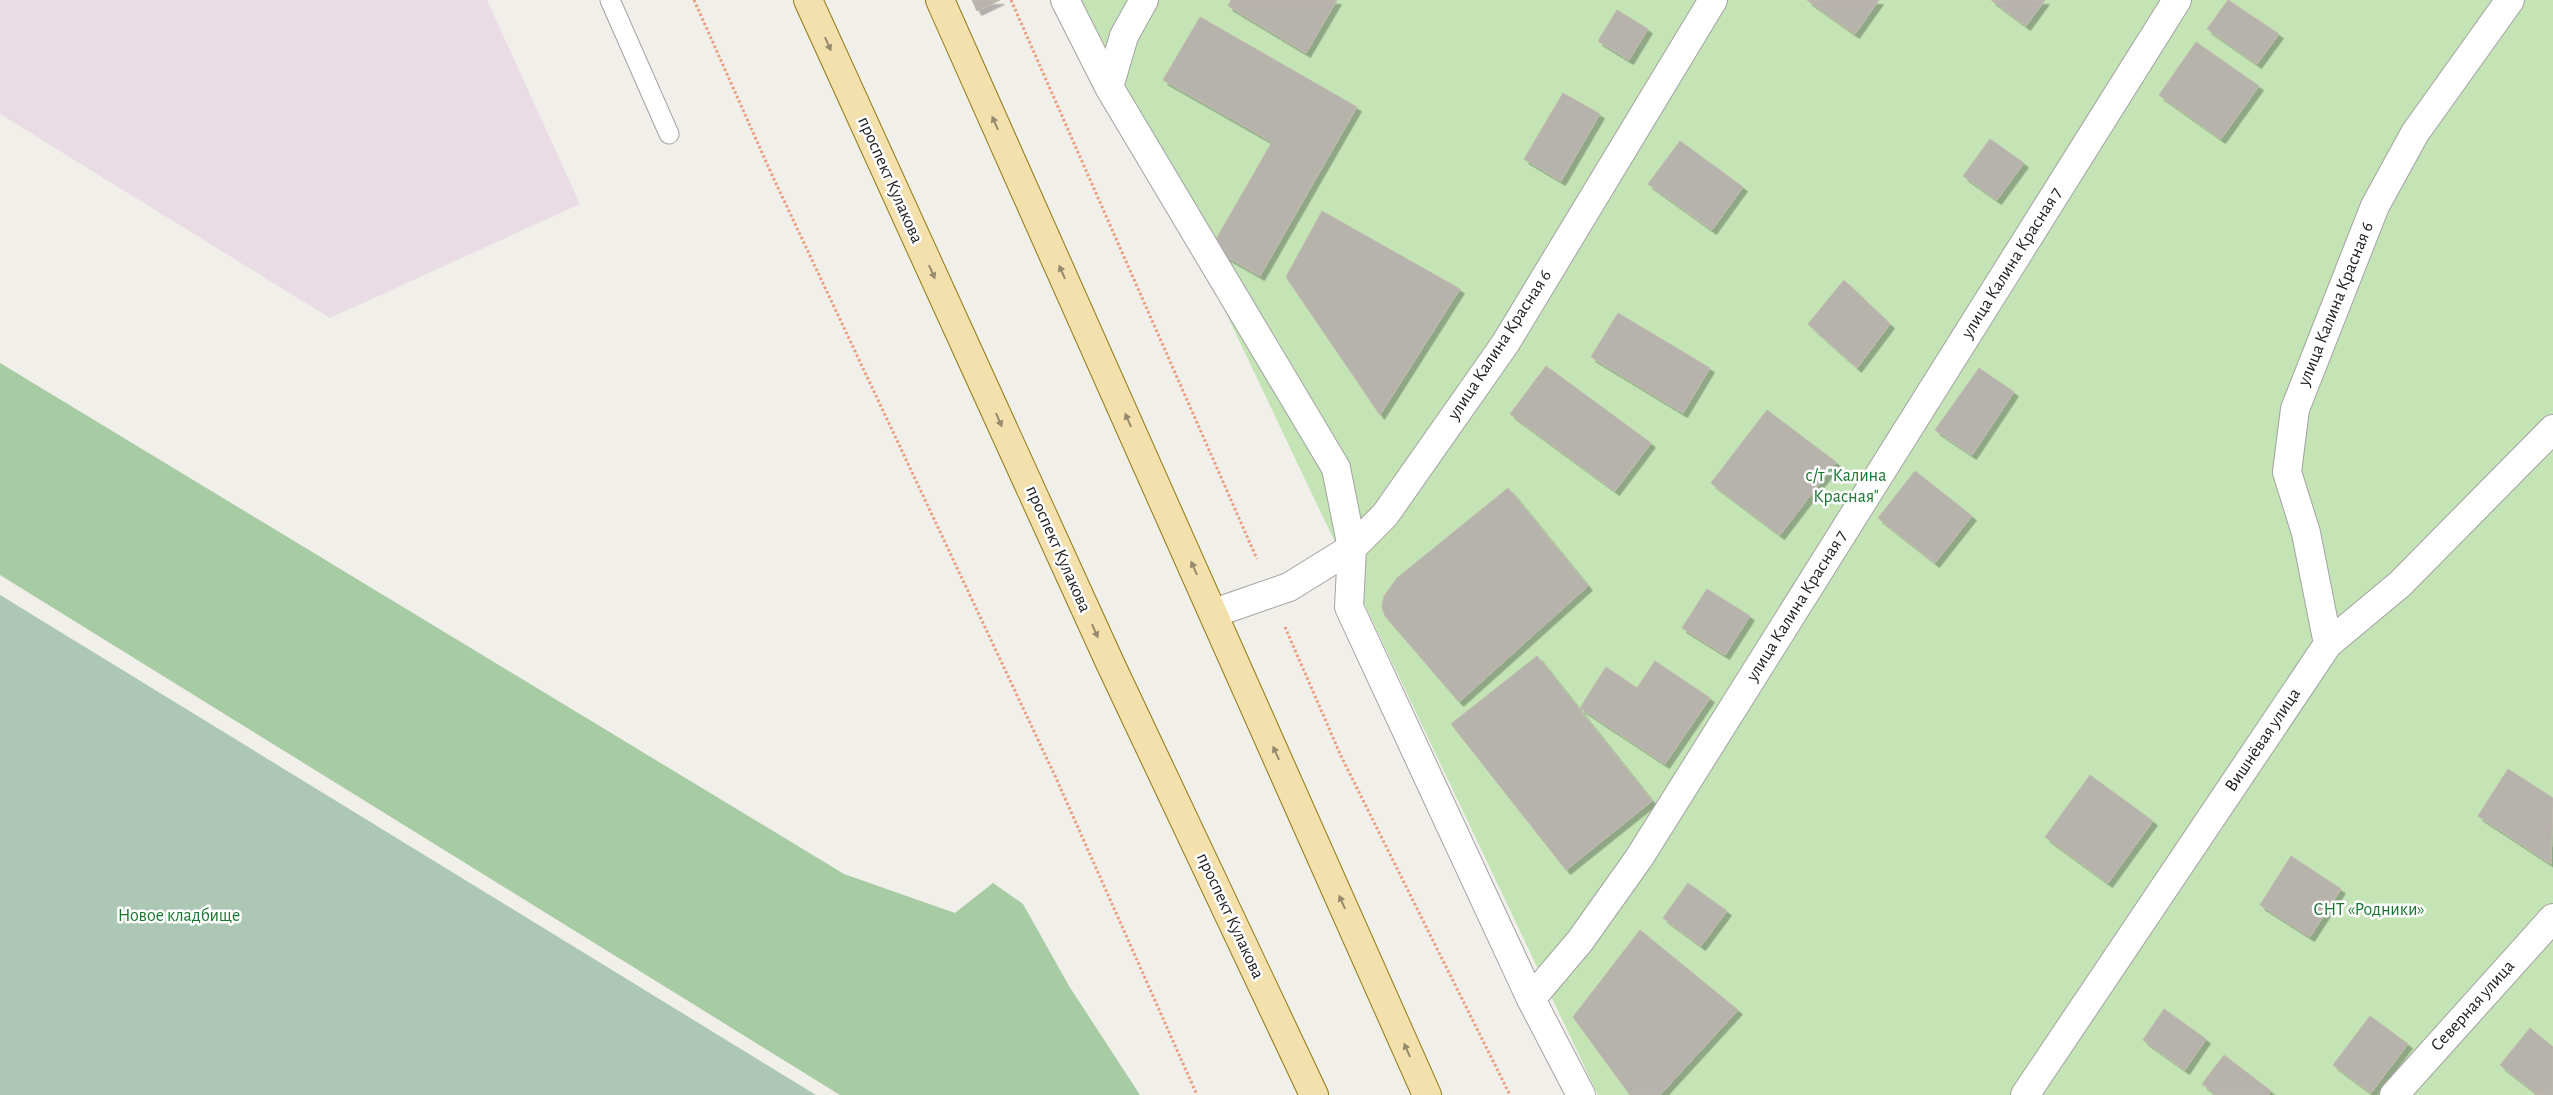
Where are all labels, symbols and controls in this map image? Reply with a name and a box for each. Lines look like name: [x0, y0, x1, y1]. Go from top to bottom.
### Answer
one-way arrow: [825, 37, 833, 51]
street label: проспект Кулакова: [854, 114, 926, 246]
one-way arrow: [991, 116, 999, 130]
street label: улица Калина Красная 7: [1958, 184, 2066, 342]
street label: улица Калина Красная 6: [2295, 220, 2377, 389]
one-way arrow: [928, 265, 936, 279]
one-way arrow: [1057, 265, 1065, 279]
street label: улица Калина Красная 6: [1444, 267, 1555, 424]
one-way arrow: [995, 413, 1003, 427]
one-way arrow: [1124, 413, 1132, 427]
park label: с/т "Калина Красная": [1806, 467, 1886, 506]
street label: проспект Кулакова: [1022, 483, 1094, 615]
street label: улица Калина Красная 7: [1743, 527, 1851, 685]
one-way arrow: [1190, 561, 1198, 575]
one-way arrow: [1091, 624, 1100, 639]
street label: Вишнёвая улица: [2222, 685, 2304, 795]
one-way arrow: [1272, 746, 1280, 760]
street label: проспект Кулакова: [1193, 850, 1267, 982]
one-way arrow: [1337, 895, 1345, 909]
park label: СНТ «Родники»: [2313, 901, 2425, 919]
park label: Новое кладбище: [118, 906, 240, 925]
street label: Северная улица: [2428, 957, 2518, 1055]
one-way arrow: [1403, 1043, 1411, 1057]

